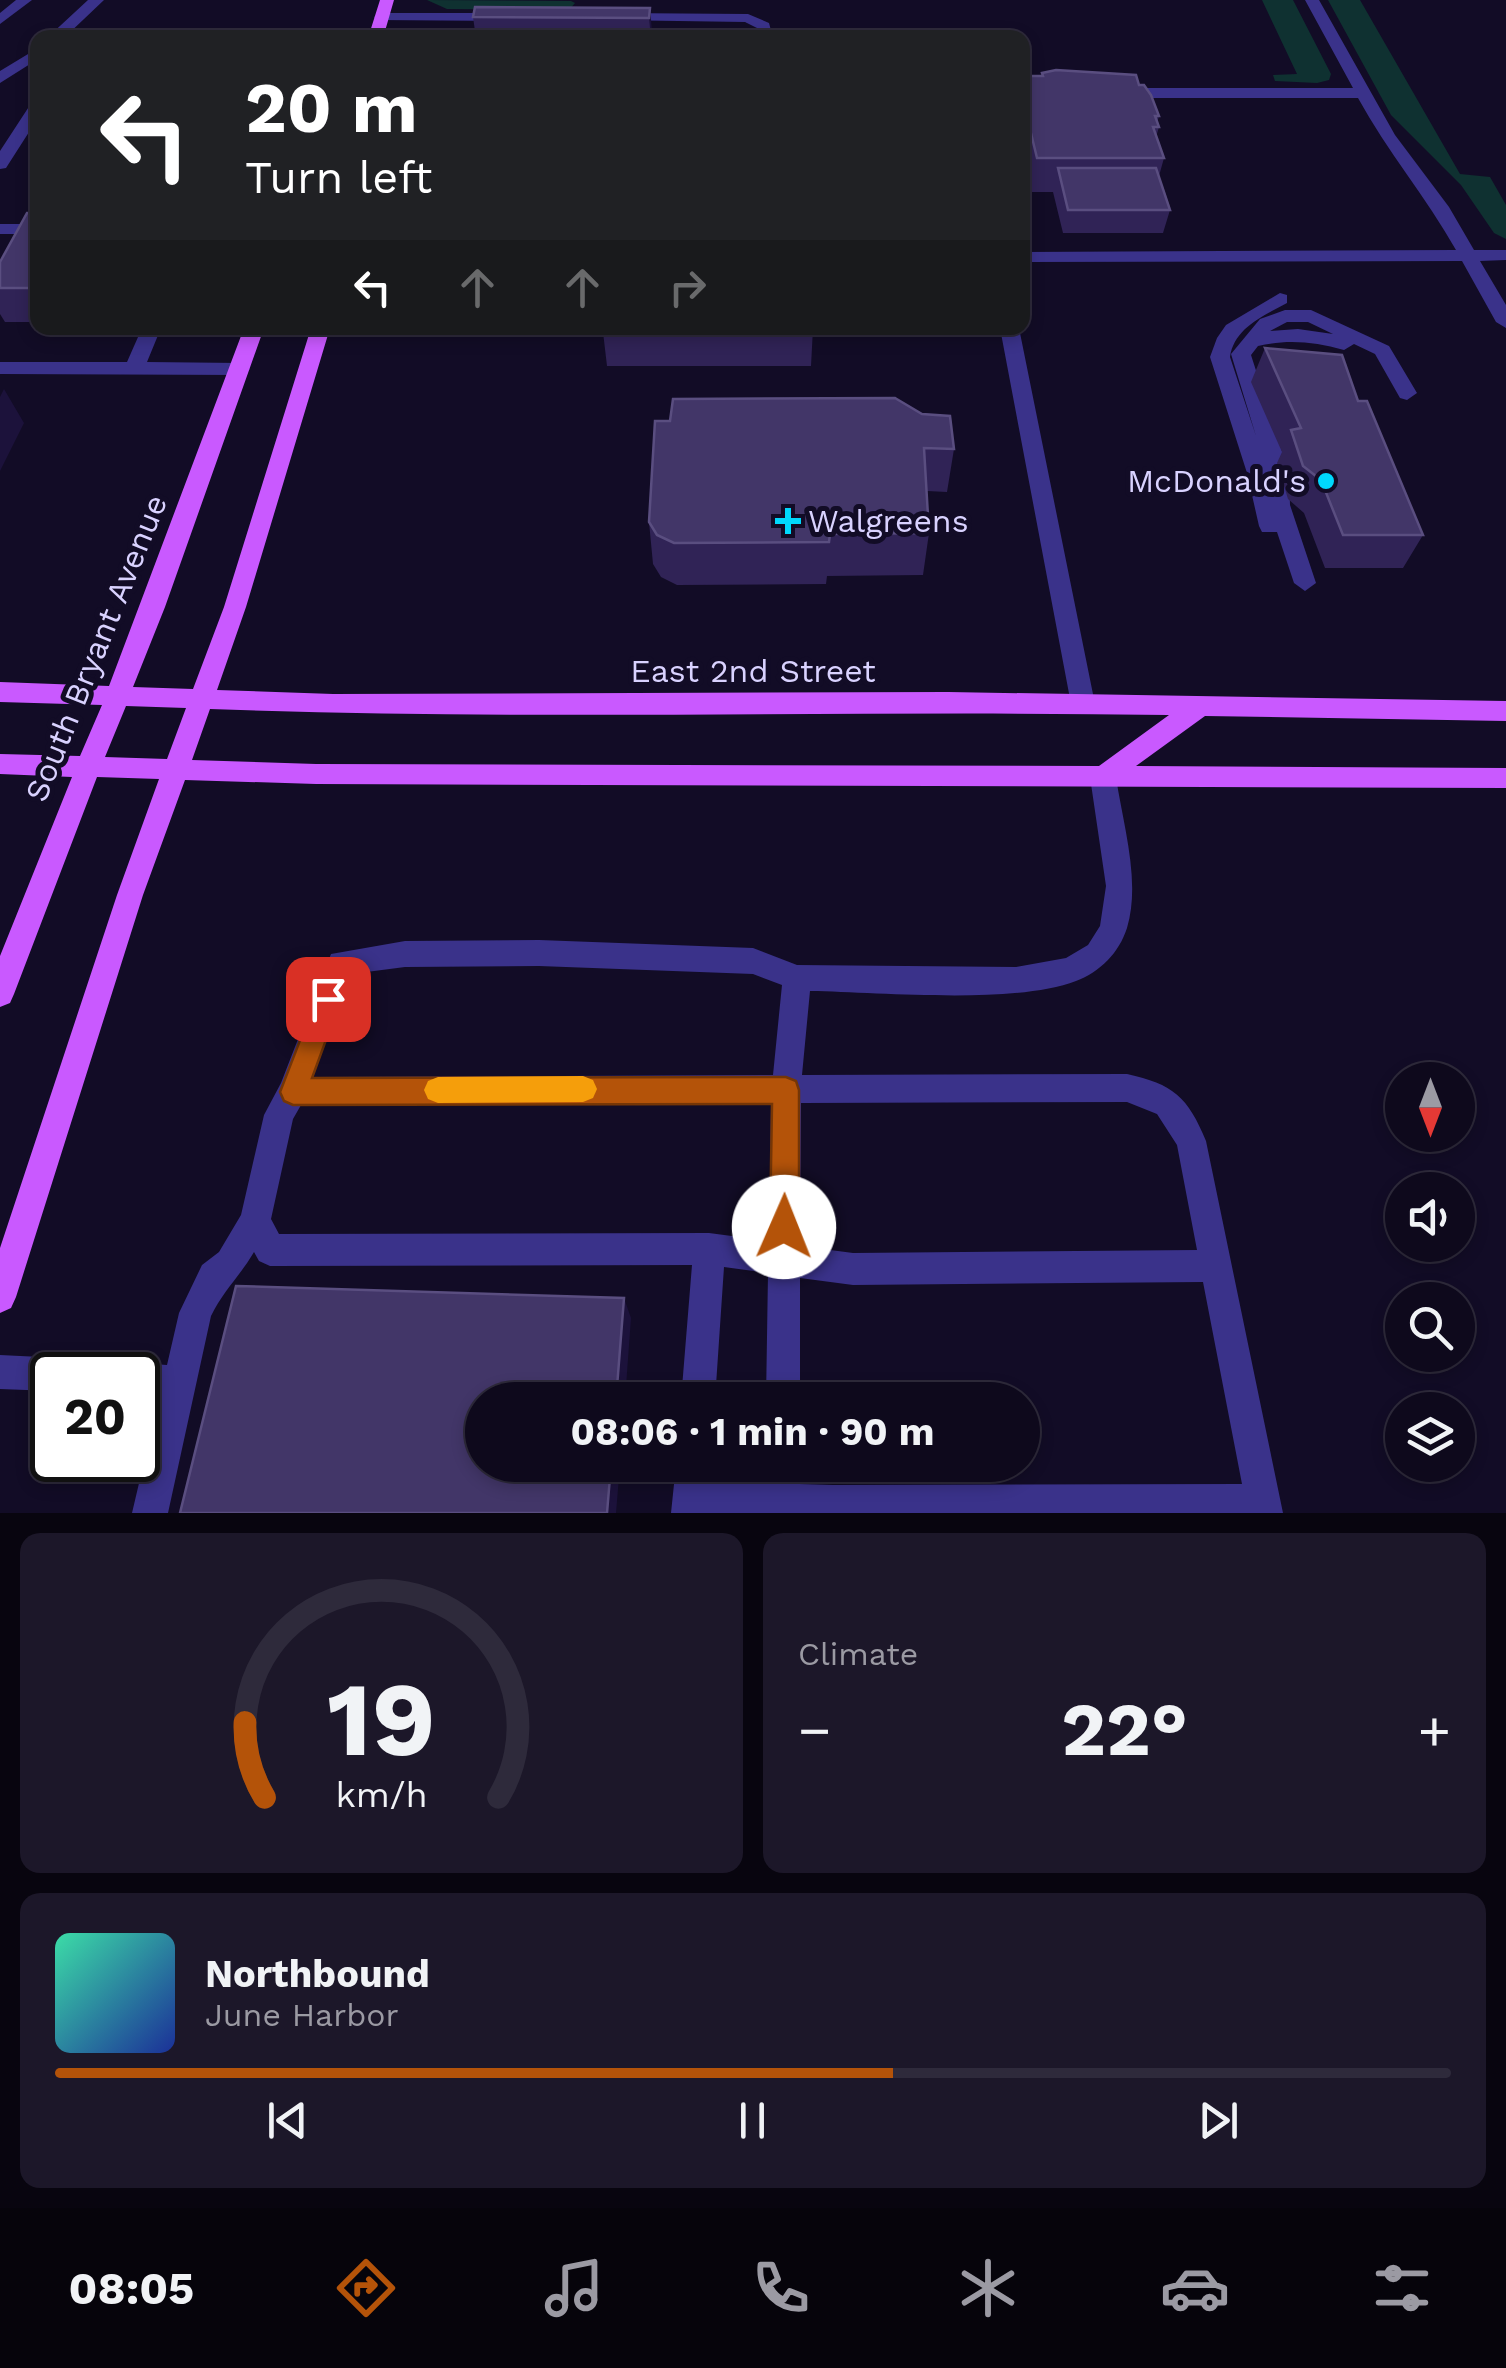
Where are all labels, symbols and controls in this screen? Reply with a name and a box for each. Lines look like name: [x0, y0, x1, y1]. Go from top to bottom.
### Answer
text: 20 m: [245, 67, 418, 149]
icon: left: [80, 70, 210, 200]
text: Turn left: [245, 151, 432, 204]
icon: left: [345, 260, 400, 315]
icon: ahead: [450, 260, 505, 315]
icon: ahead: [555, 260, 610, 315]
icon: right: [660, 260, 715, 315]
place label: McDonald's: [1127, 462, 1306, 500]
marker: McDonald's: [1315, 470, 1337, 492]
street label: South Bryant Avenue: [17, 489, 175, 807]
place label: Walgreens: [808, 502, 969, 540]
marker: Walgreens: [777, 510, 799, 532]
street label: East 2nd Street: [630, 652, 876, 690]
pin: [286, 957, 371, 1042]
icon: arrive: [301, 972, 356, 1027]
north arrow: [1385, 1062, 1475, 1152]
map controls: [1385, 1062, 1475, 1482]
button: sound: [1385, 1172, 1475, 1262]
position arrow: [732, 1175, 836, 1279]
button: search: [1385, 1282, 1475, 1372]
speed limit sign: 20: [30, 1352, 160, 1482]
button: layers: [1385, 1392, 1475, 1482]
text: 08:06 · 1 min · 90 m: [571, 1410, 934, 1454]
text: Climate: [798, 1635, 918, 1673]
text: 19: [327, 1658, 436, 1780]
text: 22°: [1061, 1685, 1188, 1773]
text: −: [798, 1698, 831, 1762]
text: +: [1418, 1698, 1451, 1762]
text: km/h: [335, 1774, 428, 1816]
text: Northbound: [205, 1952, 430, 1996]
text: June Harbor: [205, 1996, 399, 2034]
icon: previous: [260, 2093, 315, 2148]
icon: pause: [725, 2093, 780, 2148]
icon: next: [1191, 2093, 1246, 2148]
icon: directions: [331, 2253, 401, 2323]
icon: music: [539, 2253, 609, 2323]
icon: phone: [746, 2253, 816, 2323]
icon: climate: [953, 2253, 1023, 2323]
icon: car: [1160, 2253, 1230, 2323]
icon: filters: [1367, 2253, 1437, 2323]
text: 08:05: [69, 2262, 194, 2315]

